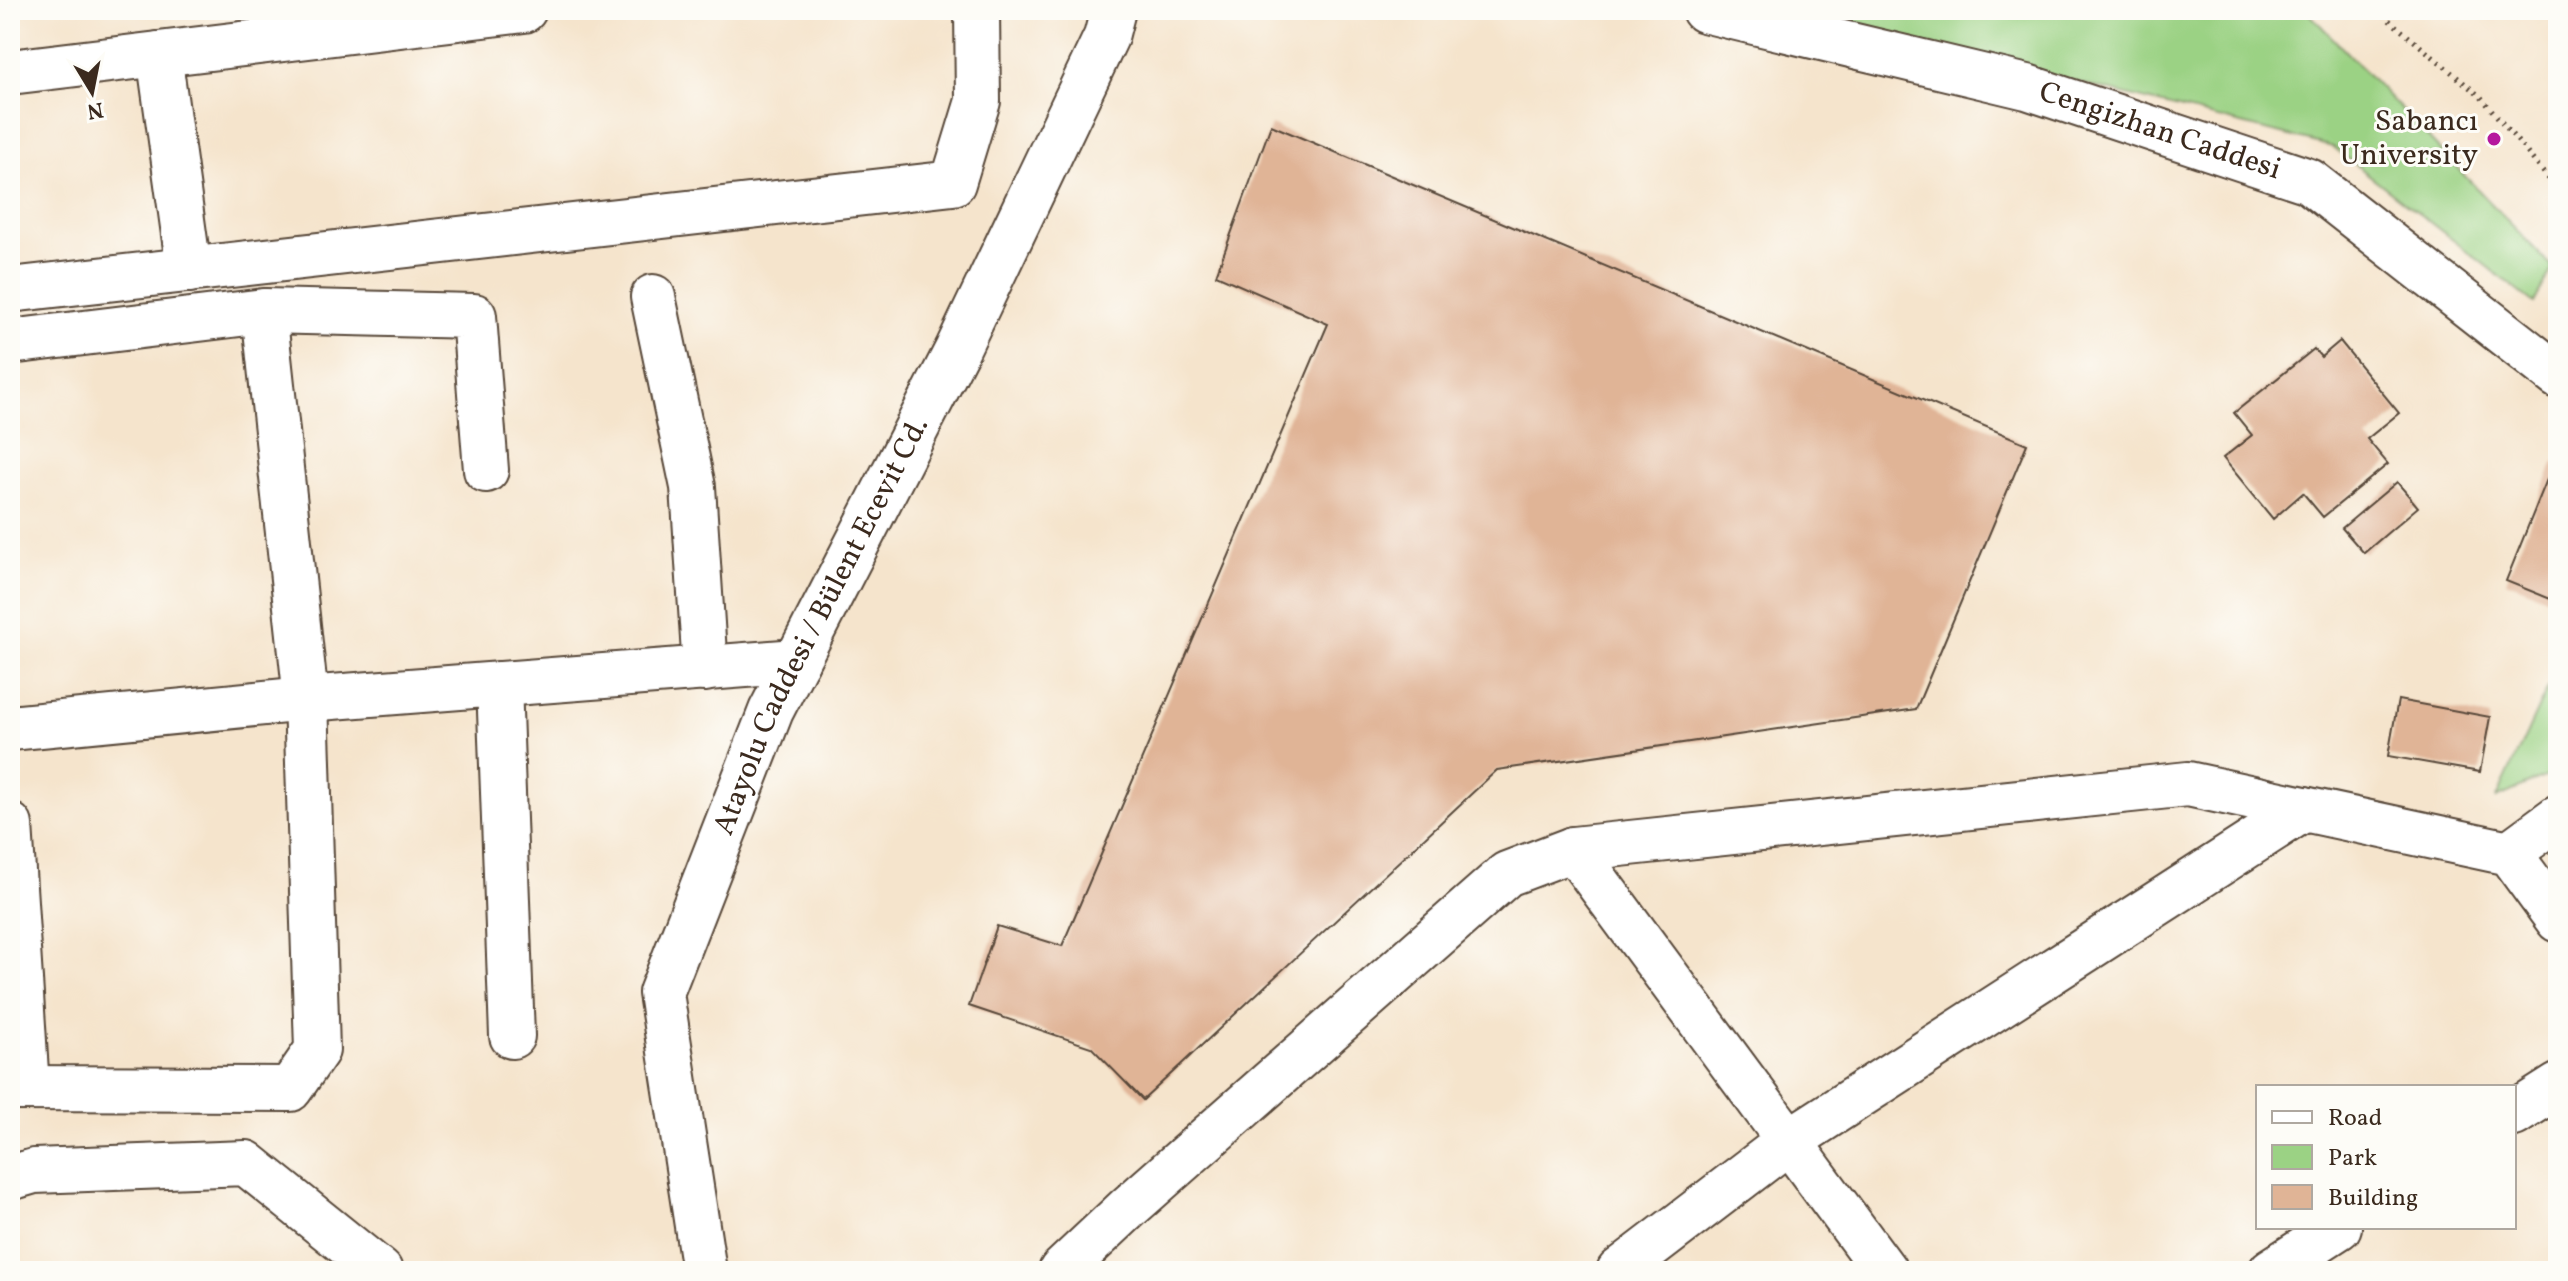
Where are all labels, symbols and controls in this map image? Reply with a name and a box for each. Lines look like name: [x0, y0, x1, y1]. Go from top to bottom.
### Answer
north arrow: [52, 52, 132, 132]
street label: Cengizhan Caddesi: [2033, 71, 2286, 191]
text: N: [84, 93, 106, 126]
place label: Sabancı University: [2340, 101, 2478, 177]
marker: Sabancı University: [2485, 130, 2503, 148]
street label: Atayolu Caddesi / Bülent Ecevit Cd.: [703, 410, 940, 842]
legend: [2256, 1085, 2516, 1229]
text: Road: [2328, 1102, 2382, 1136]
text: Park: [2328, 1142, 2377, 1176]
text: Building: [2328, 1182, 2418, 1216]

